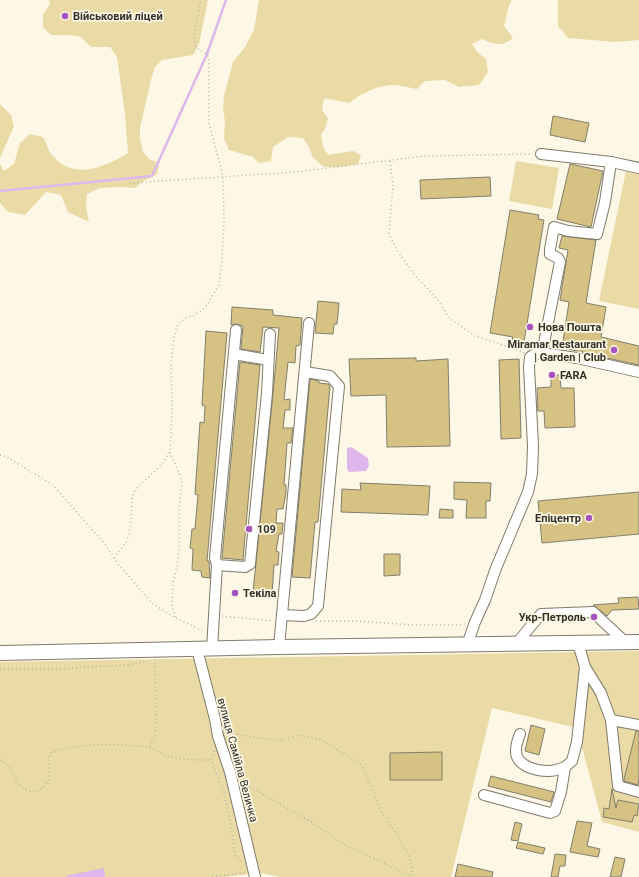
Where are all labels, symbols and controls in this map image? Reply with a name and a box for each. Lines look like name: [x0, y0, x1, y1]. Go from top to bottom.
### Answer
place label: Військовий ліцей: [73, 10, 163, 23]
marker: Військовий ліцей: [60, 11, 70, 21]
place label: Нова Пошта: [538, 321, 601, 334]
marker: Нова Пошта: [525, 322, 535, 332]
place label: Miramar Restaurant | Garden | Club: [508, 338, 606, 364]
marker: Miramar Restaurant | Garden | Club: [609, 345, 619, 355]
place label: FARA: [560, 369, 587, 382]
marker: FARA: [547, 370, 557, 380]
place label: Епіцентр: [535, 512, 581, 525]
marker: Епіцентр: [584, 513, 594, 523]
place label: 109: [257, 523, 276, 536]
marker: 109: [244, 524, 254, 534]
place label: Текіла: [243, 587, 277, 600]
marker: Текіла: [230, 588, 240, 598]
place label: Укр-Петроль: [519, 611, 586, 624]
marker: Укр-Петроль: [589, 612, 599, 622]
street label: вулиця Самійла Величка: [215, 697, 260, 824]

